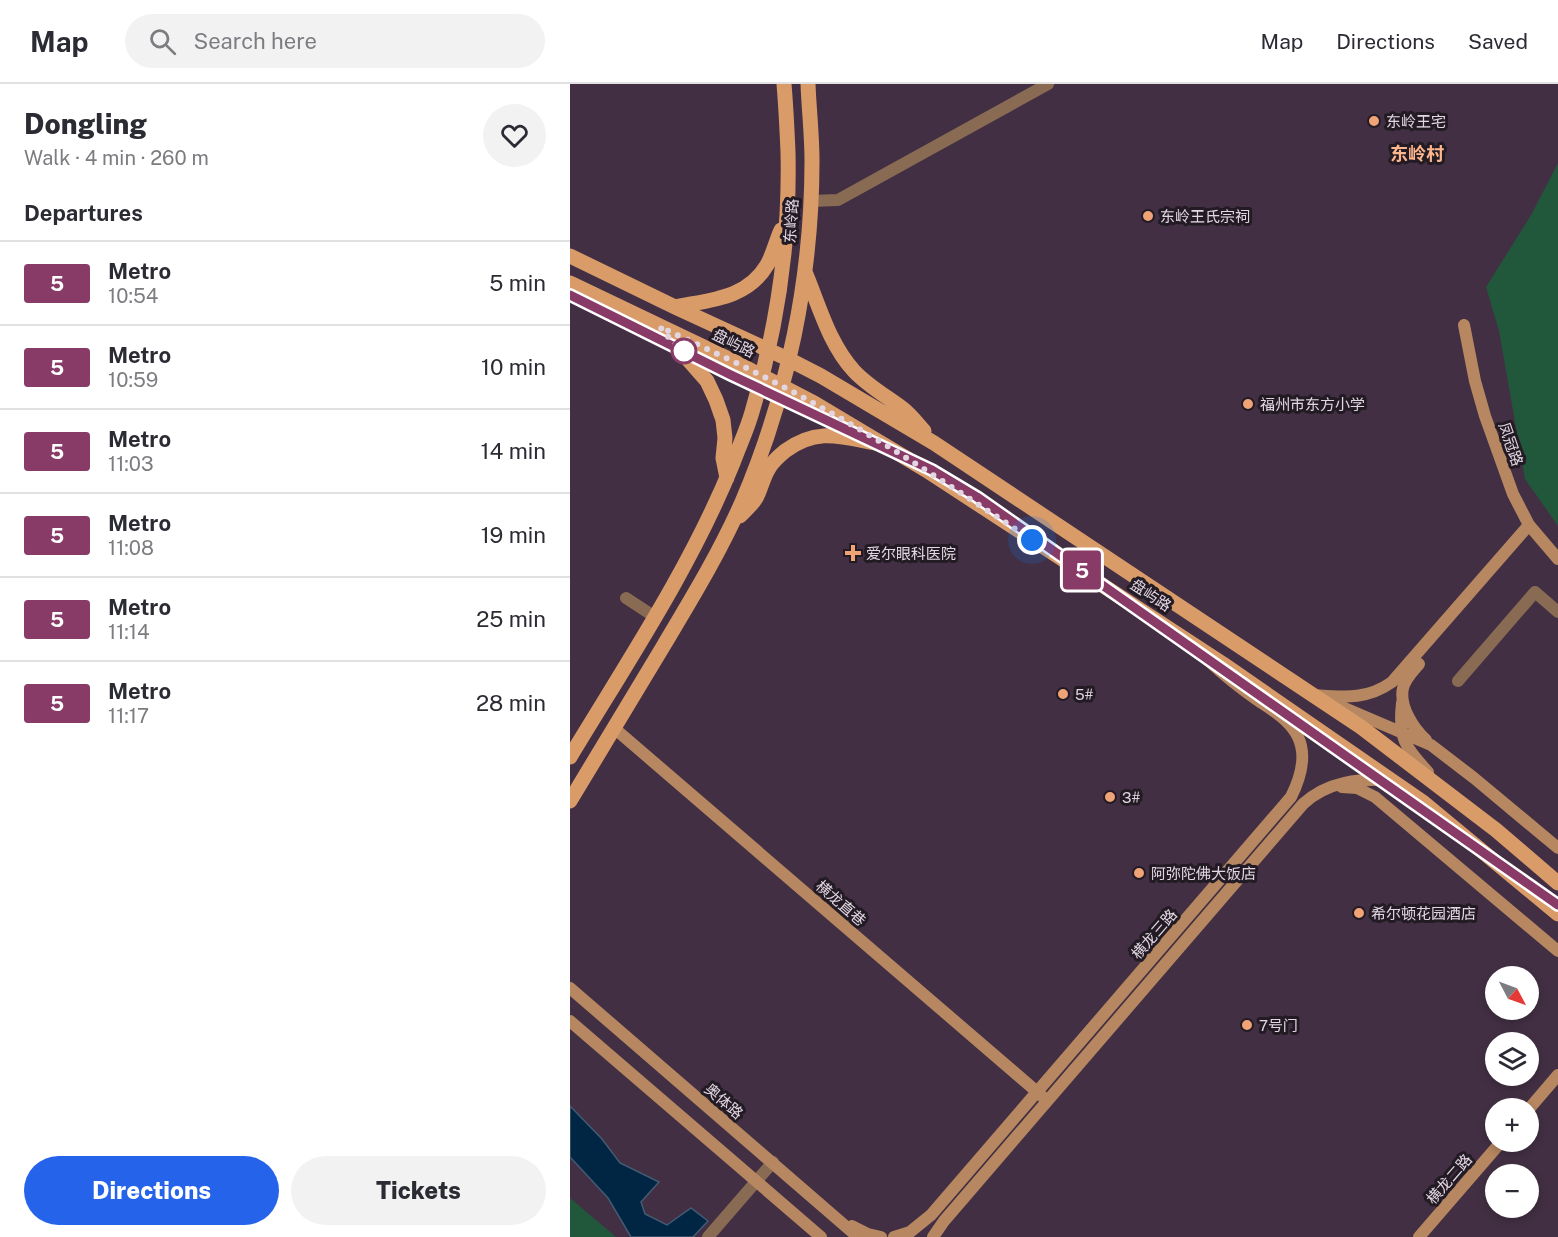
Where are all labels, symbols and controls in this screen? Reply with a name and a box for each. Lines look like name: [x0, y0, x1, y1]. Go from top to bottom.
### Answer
search box: [125, 14, 545, 68]
text: Map: [30, 25, 89, 58]
icon: search: [146, 25, 179, 58]
text: Search here: [194, 28, 317, 54]
text: Map: [1261, 29, 1303, 54]
text: Directions: [1336, 29, 1435, 54]
text: Saved: [1468, 29, 1528, 54]
button: heart: [483, 104, 546, 167]
text: Dongling: [24, 107, 147, 140]
place label: 东岭王宅: [1386, 113, 1446, 130]
marker: 东岭王宅: [1367, 114, 1381, 128]
district label: 东岭村: [1390, 143, 1444, 164]
text: Walk · 4 min · 260 m: [24, 146, 209, 170]
street label: 东岭路: [781, 198, 801, 244]
text: Departures: [24, 200, 143, 226]
place label: 东岭王氏宗祠: [1160, 208, 1250, 225]
marker: 东岭王氏宗祠: [1141, 209, 1155, 223]
text: Metro: [108, 258, 171, 284]
text: 5 min: [489, 270, 546, 296]
text: 5: [50, 271, 64, 296]
text: 10:54: [108, 284, 158, 308]
street label: 盘屿路: [710, 325, 758, 361]
unlabelled marker: [671, 338, 697, 364]
text: Metro: [108, 342, 171, 368]
text: 10 min: [481, 354, 546, 380]
text: 5: [50, 355, 64, 380]
text: 10:59: [108, 368, 158, 392]
place label: 福州市东方小学: [1260, 396, 1365, 413]
marker: 福州市东方小学: [1241, 397, 1255, 411]
street label: 凤冠路: [1496, 420, 1526, 468]
text: Metro: [108, 426, 171, 452]
text: 14 min: [481, 438, 546, 464]
text: 5: [50, 439, 64, 464]
text: 11:03: [108, 452, 154, 476]
text: Metro: [108, 510, 171, 536]
text: 19 min: [481, 522, 546, 548]
text: 5: [50, 523, 64, 548]
your location: [1017, 525, 1047, 555]
text: 11:08: [108, 536, 154, 560]
marker: 爱尔眼科医院: [844, 544, 862, 562]
place label: 爱尔眼科医院: [866, 545, 956, 562]
line badge: 5: [1062, 550, 1102, 590]
text: 5: [1075, 558, 1089, 583]
street label: 盘屿路: [1127, 576, 1175, 614]
text: Metro: [108, 594, 171, 620]
text: 25 min: [476, 606, 546, 632]
text: 5: [50, 607, 64, 632]
text: 11:14: [108, 620, 150, 644]
text: Metro: [108, 678, 171, 704]
place label: 5#: [1075, 686, 1094, 703]
marker: 5#: [1056, 687, 1070, 701]
text: 28 min: [476, 690, 546, 716]
text: 5: [50, 691, 64, 716]
text: 11:17: [108, 704, 149, 728]
place label: 3#: [1122, 789, 1141, 806]
marker: 3#: [1103, 790, 1117, 804]
place label: 阿弥陀佛大饭店: [1151, 865, 1256, 882]
marker: 阿弥陀佛大饭店: [1132, 866, 1146, 880]
street label: 横龙直巷: [813, 877, 869, 929]
place label: 希尔顿花园酒店: [1371, 905, 1476, 922]
street label: 横龙三路: [1128, 906, 1180, 962]
marker: 希尔顿花园酒店: [1352, 906, 1366, 920]
north arrow: [1485, 966, 1539, 1020]
map controls: [1485, 966, 1539, 1218]
place label: 7号门: [1259, 1017, 1298, 1034]
marker: 7号门: [1240, 1018, 1254, 1032]
button: layers: [1485, 1032, 1539, 1086]
street label: 奥体路: [701, 1080, 747, 1122]
button: +: [1485, 1098, 1539, 1152]
street label: 横龙二路: [1423, 1151, 1475, 1207]
button: Directions: [24, 1156, 279, 1225]
button: Tickets: [291, 1156, 546, 1225]
button: −: [1485, 1164, 1539, 1218]

